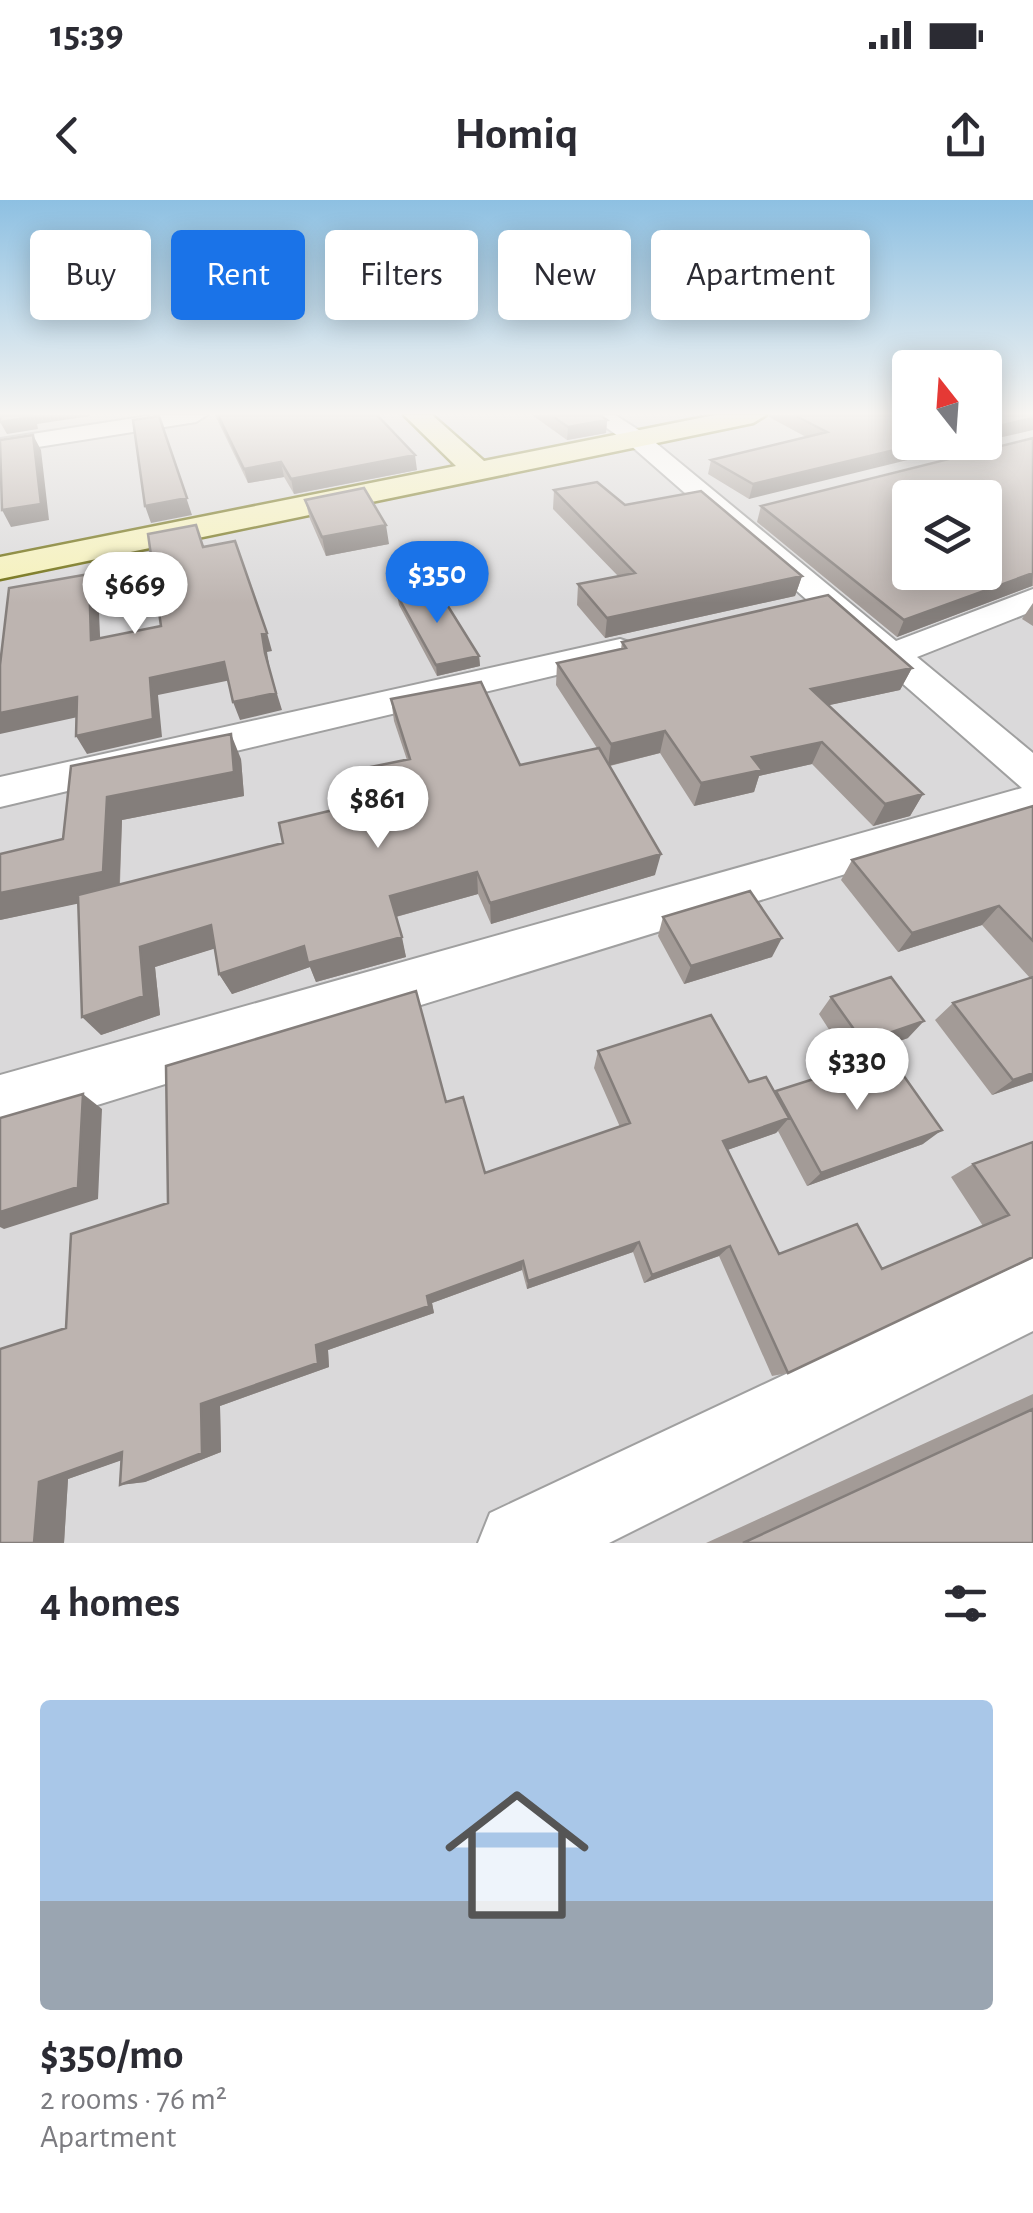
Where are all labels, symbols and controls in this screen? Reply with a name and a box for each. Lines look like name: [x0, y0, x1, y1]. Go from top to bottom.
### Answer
text: 15:39: [50, 16, 124, 54]
icon: back: [40, 108, 95, 163]
icon: share: [938, 108, 993, 163]
text: Homiq: [455, 112, 578, 157]
chip: Buy: [30, 230, 151, 320]
chip: Rent: [171, 230, 305, 320]
chip: Filters: [325, 230, 478, 320]
chip: New: [498, 230, 631, 320]
chip: Apartment: [651, 230, 870, 320]
north arrow: [892, 350, 1002, 460]
map controls: [892, 350, 1002, 590]
button: layers: [892, 480, 1002, 590]
pin: $350: [378, 541, 496, 626]
pin: $669: [76, 552, 194, 637]
text: $350: [408, 557, 466, 589]
text: $669: [105, 568, 165, 600]
pin: $861: [319, 766, 437, 851]
text: $861: [349, 782, 407, 814]
pin: $330: [798, 1028, 916, 1113]
text: $330: [828, 1044, 886, 1076]
icon: filters: [938, 1576, 993, 1631]
text: 4 homes: [40, 1582, 180, 1624]
icon: home: [427, 1765, 607, 1945]
text: $350/mo: [40, 2034, 184, 2076]
text: 2 rooms · 76 m²: [40, 2083, 227, 2115]
text: Apartment: [40, 2121, 176, 2153]

